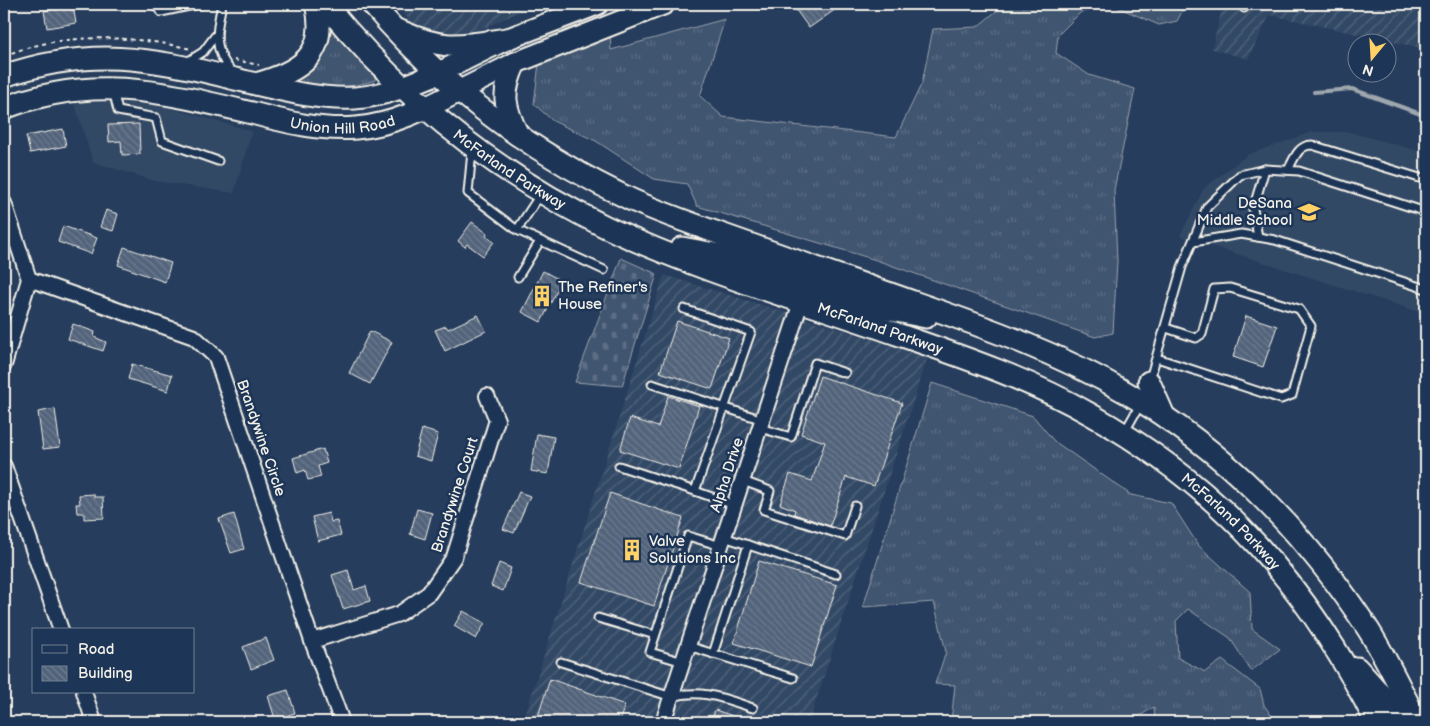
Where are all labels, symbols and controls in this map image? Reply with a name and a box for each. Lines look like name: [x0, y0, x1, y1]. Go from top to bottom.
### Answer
north arrow: [1348, 32, 1398, 82]
text: N: [1361, 60, 1376, 80]
street label: Union Hill Road: [288, 111, 397, 138]
street label: McFarland Parkway: [449, 125, 569, 214]
place label: DeSana Middle School: [1197, 194, 1292, 230]
school or university icon: DeSana Middle School: [1296, 199, 1322, 225]
place label: The Refiner's House: [558, 278, 648, 314]
building icon: The Refiner's House: [529, 283, 555, 309]
street label: McFarland Parkway: [815, 298, 946, 359]
street label: Brandywine Circle: [232, 377, 290, 499]
street label: Brandywine Court: [427, 435, 483, 555]
street label: Alpha Drive: [706, 435, 748, 515]
street label: McFarland Parkway: [1177, 469, 1285, 574]
place label: Valve Solutions Inc: [649, 532, 736, 568]
building icon: Valve Solutions Inc: [619, 537, 645, 563]
legend: [32, 628, 195, 694]
text: Road: [78, 640, 114, 659]
text: Building: [78, 664, 133, 683]

